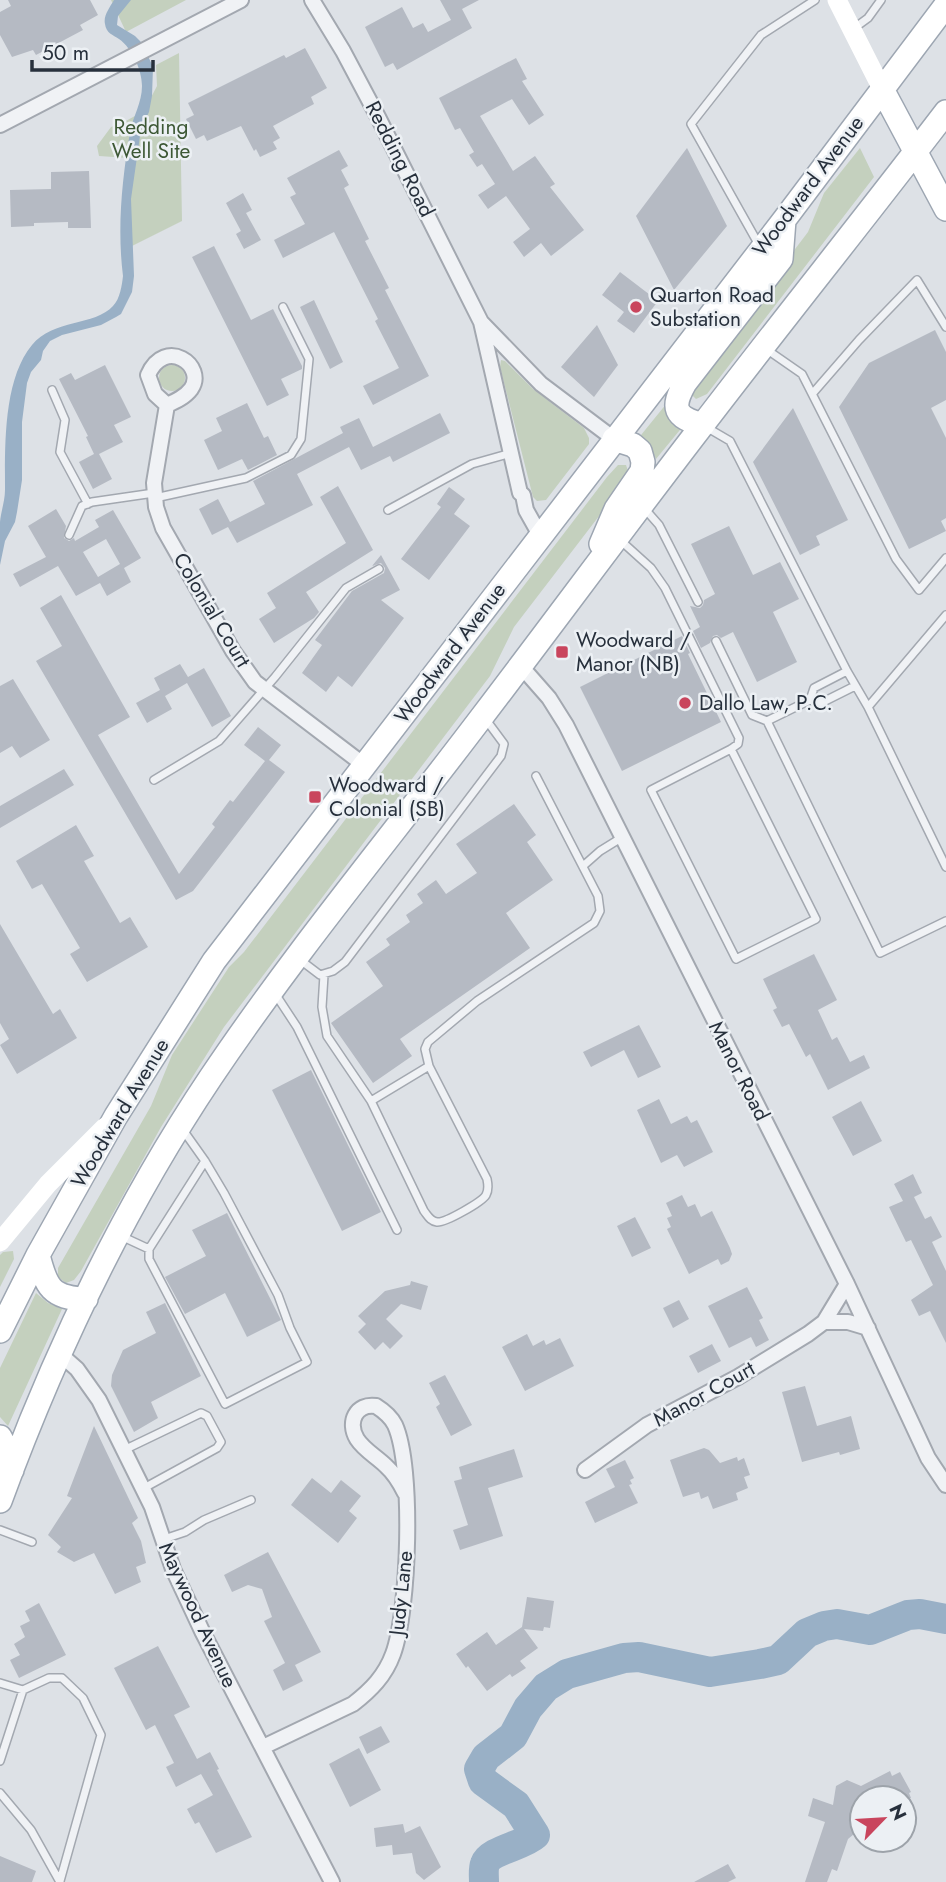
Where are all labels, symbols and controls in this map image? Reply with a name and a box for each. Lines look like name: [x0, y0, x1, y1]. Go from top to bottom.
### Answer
scale bar: [32, 28, 152, 72]
text: 50 m: [42, 38, 89, 68]
street label: Redding Road: [358, 96, 442, 222]
street label: Woodward Avenue: [745, 109, 871, 263]
park label: Redding Well Site: [112, 112, 191, 166]
place label: Quarton Road Substation: [650, 280, 774, 334]
marker: Quarton Road Substation: [628, 299, 644, 315]
street label: Colonial Court: [166, 547, 258, 673]
street label: Woodward Avenue: [387, 576, 513, 730]
place label: Woodward / Manor (NB): [576, 625, 691, 679]
marker: Woodward / Manor (NB): [554, 644, 570, 660]
place label: Dallo Law, P.C.: [699, 688, 833, 718]
marker: Dallo Law, P.C.: [677, 695, 693, 711]
place label: Woodward / Colonial (SB): [329, 770, 445, 824]
marker: Woodward / Colonial (SB): [307, 789, 323, 805]
street label: Manor Road: [701, 1016, 777, 1126]
street label: Woodward Avenue: [64, 1033, 177, 1193]
street label: Manor Court: [648, 1354, 760, 1434]
street label: Maywood Avenue: [151, 1537, 245, 1693]
street label: Judy Lane: [381, 1549, 420, 1640]
north arrow: [848, 1784, 918, 1854]
text: N: [883, 1799, 913, 1825]

